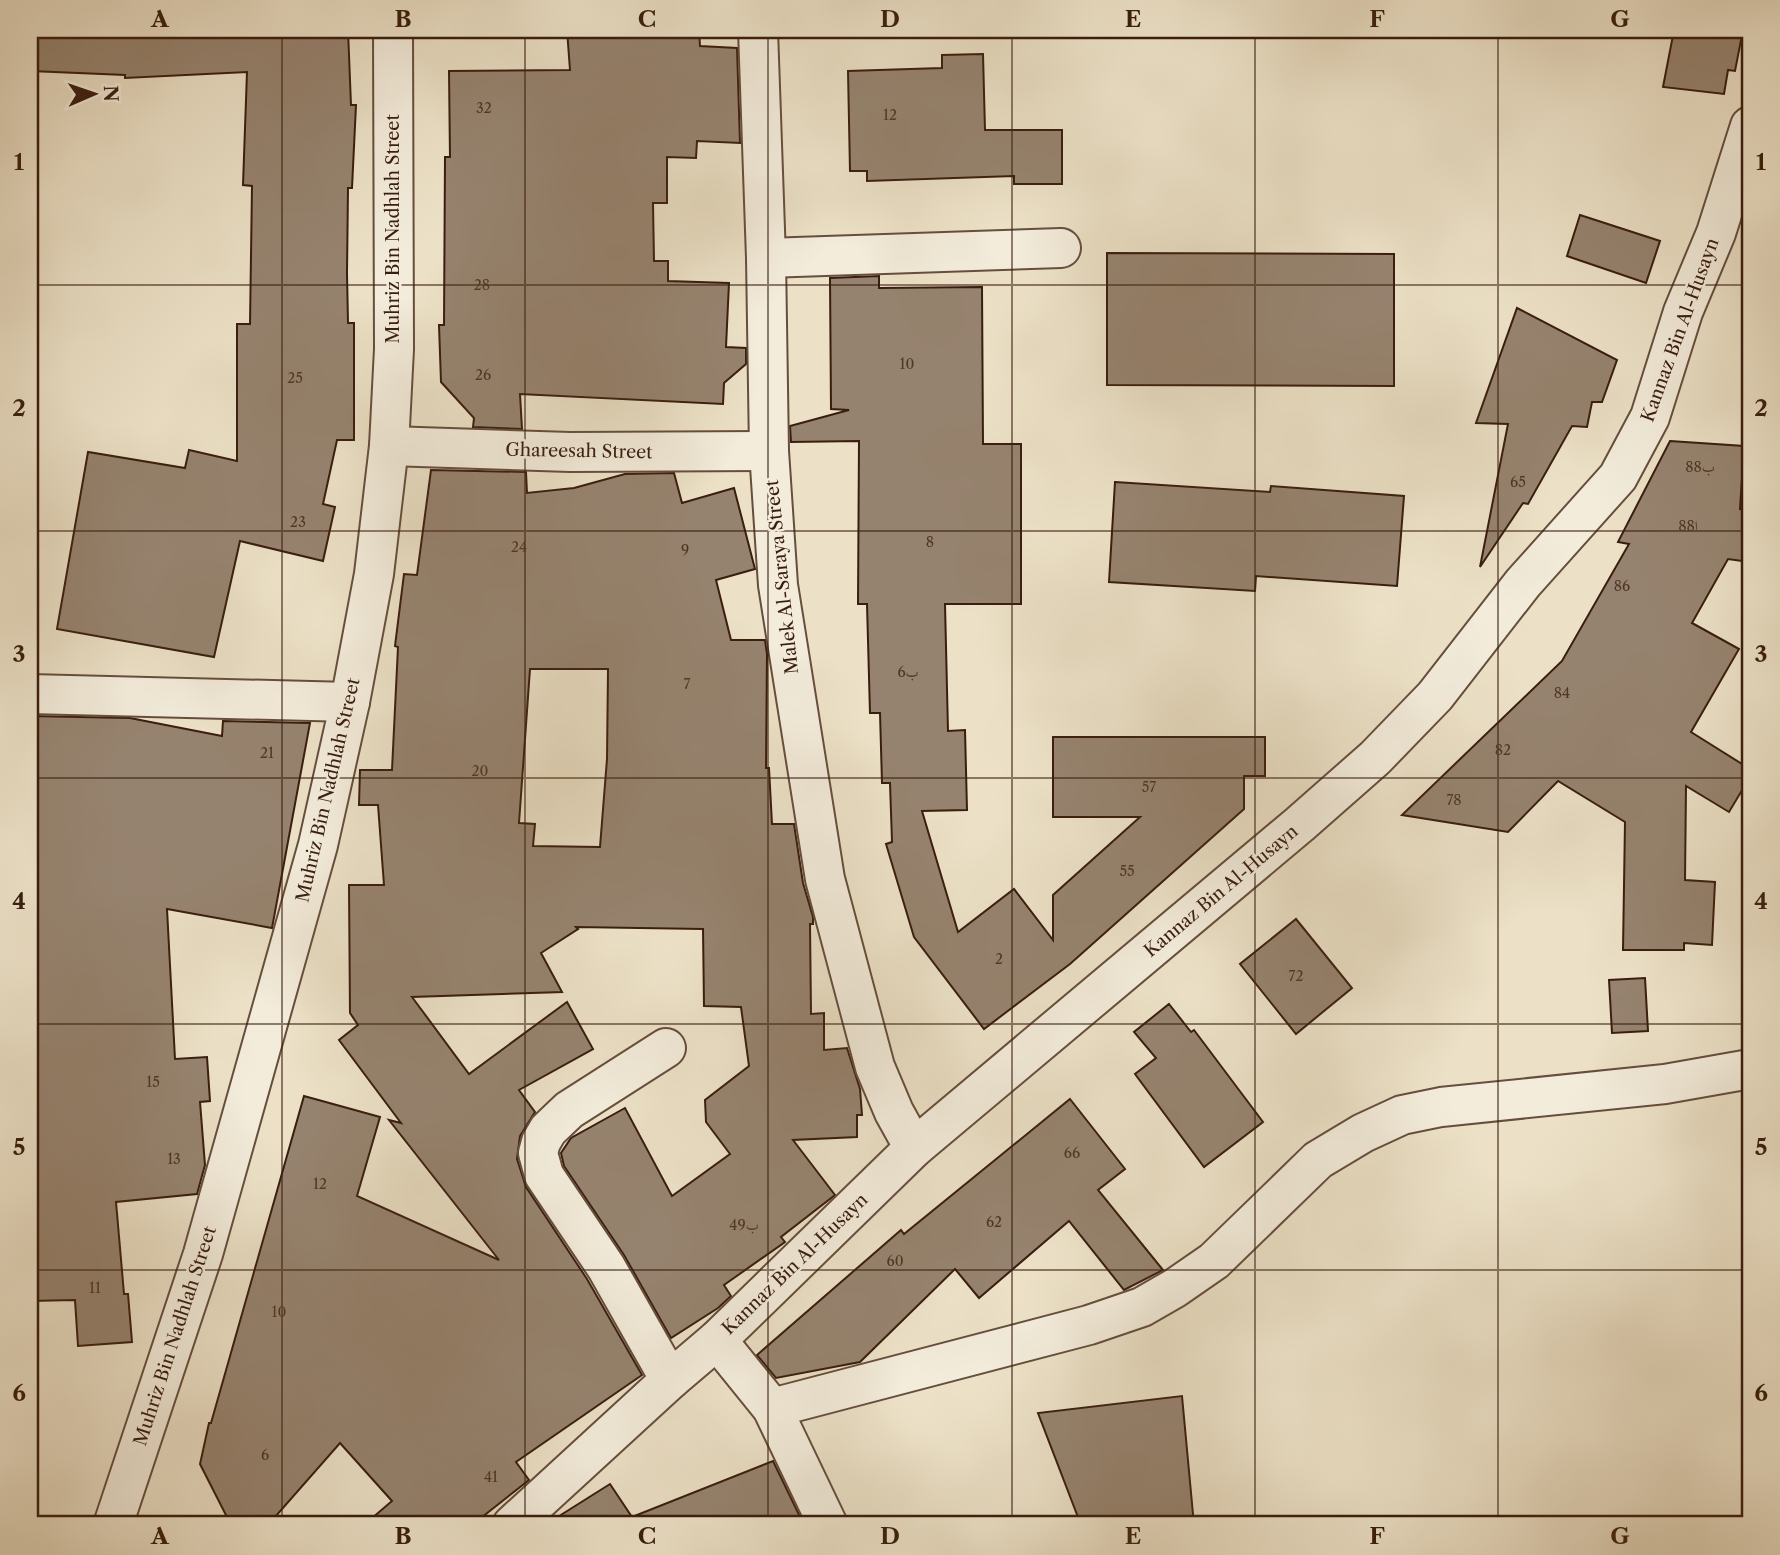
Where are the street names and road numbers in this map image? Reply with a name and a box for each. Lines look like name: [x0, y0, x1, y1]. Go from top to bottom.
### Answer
street label: Muhriz Bin Nadhlah Street: [382, 114, 404, 344]
street label: Kannaz Bin Al-Husayn: [1636, 235, 1724, 425]
street label: Ghareesah Street: [505, 439, 653, 463]
street label: Malek Al-Saraya Street: [761, 478, 803, 675]
street label: Muhriz Bin Nadhlah Street: [291, 675, 365, 904]
street label: Kannaz Bin Al-Husayn: [1140, 820, 1302, 962]
street label: Kannaz Bin Al-Husayn: [718, 1189, 872, 1339]
street label: Muhriz Bin Nadhlah Street: [129, 1223, 221, 1449]

